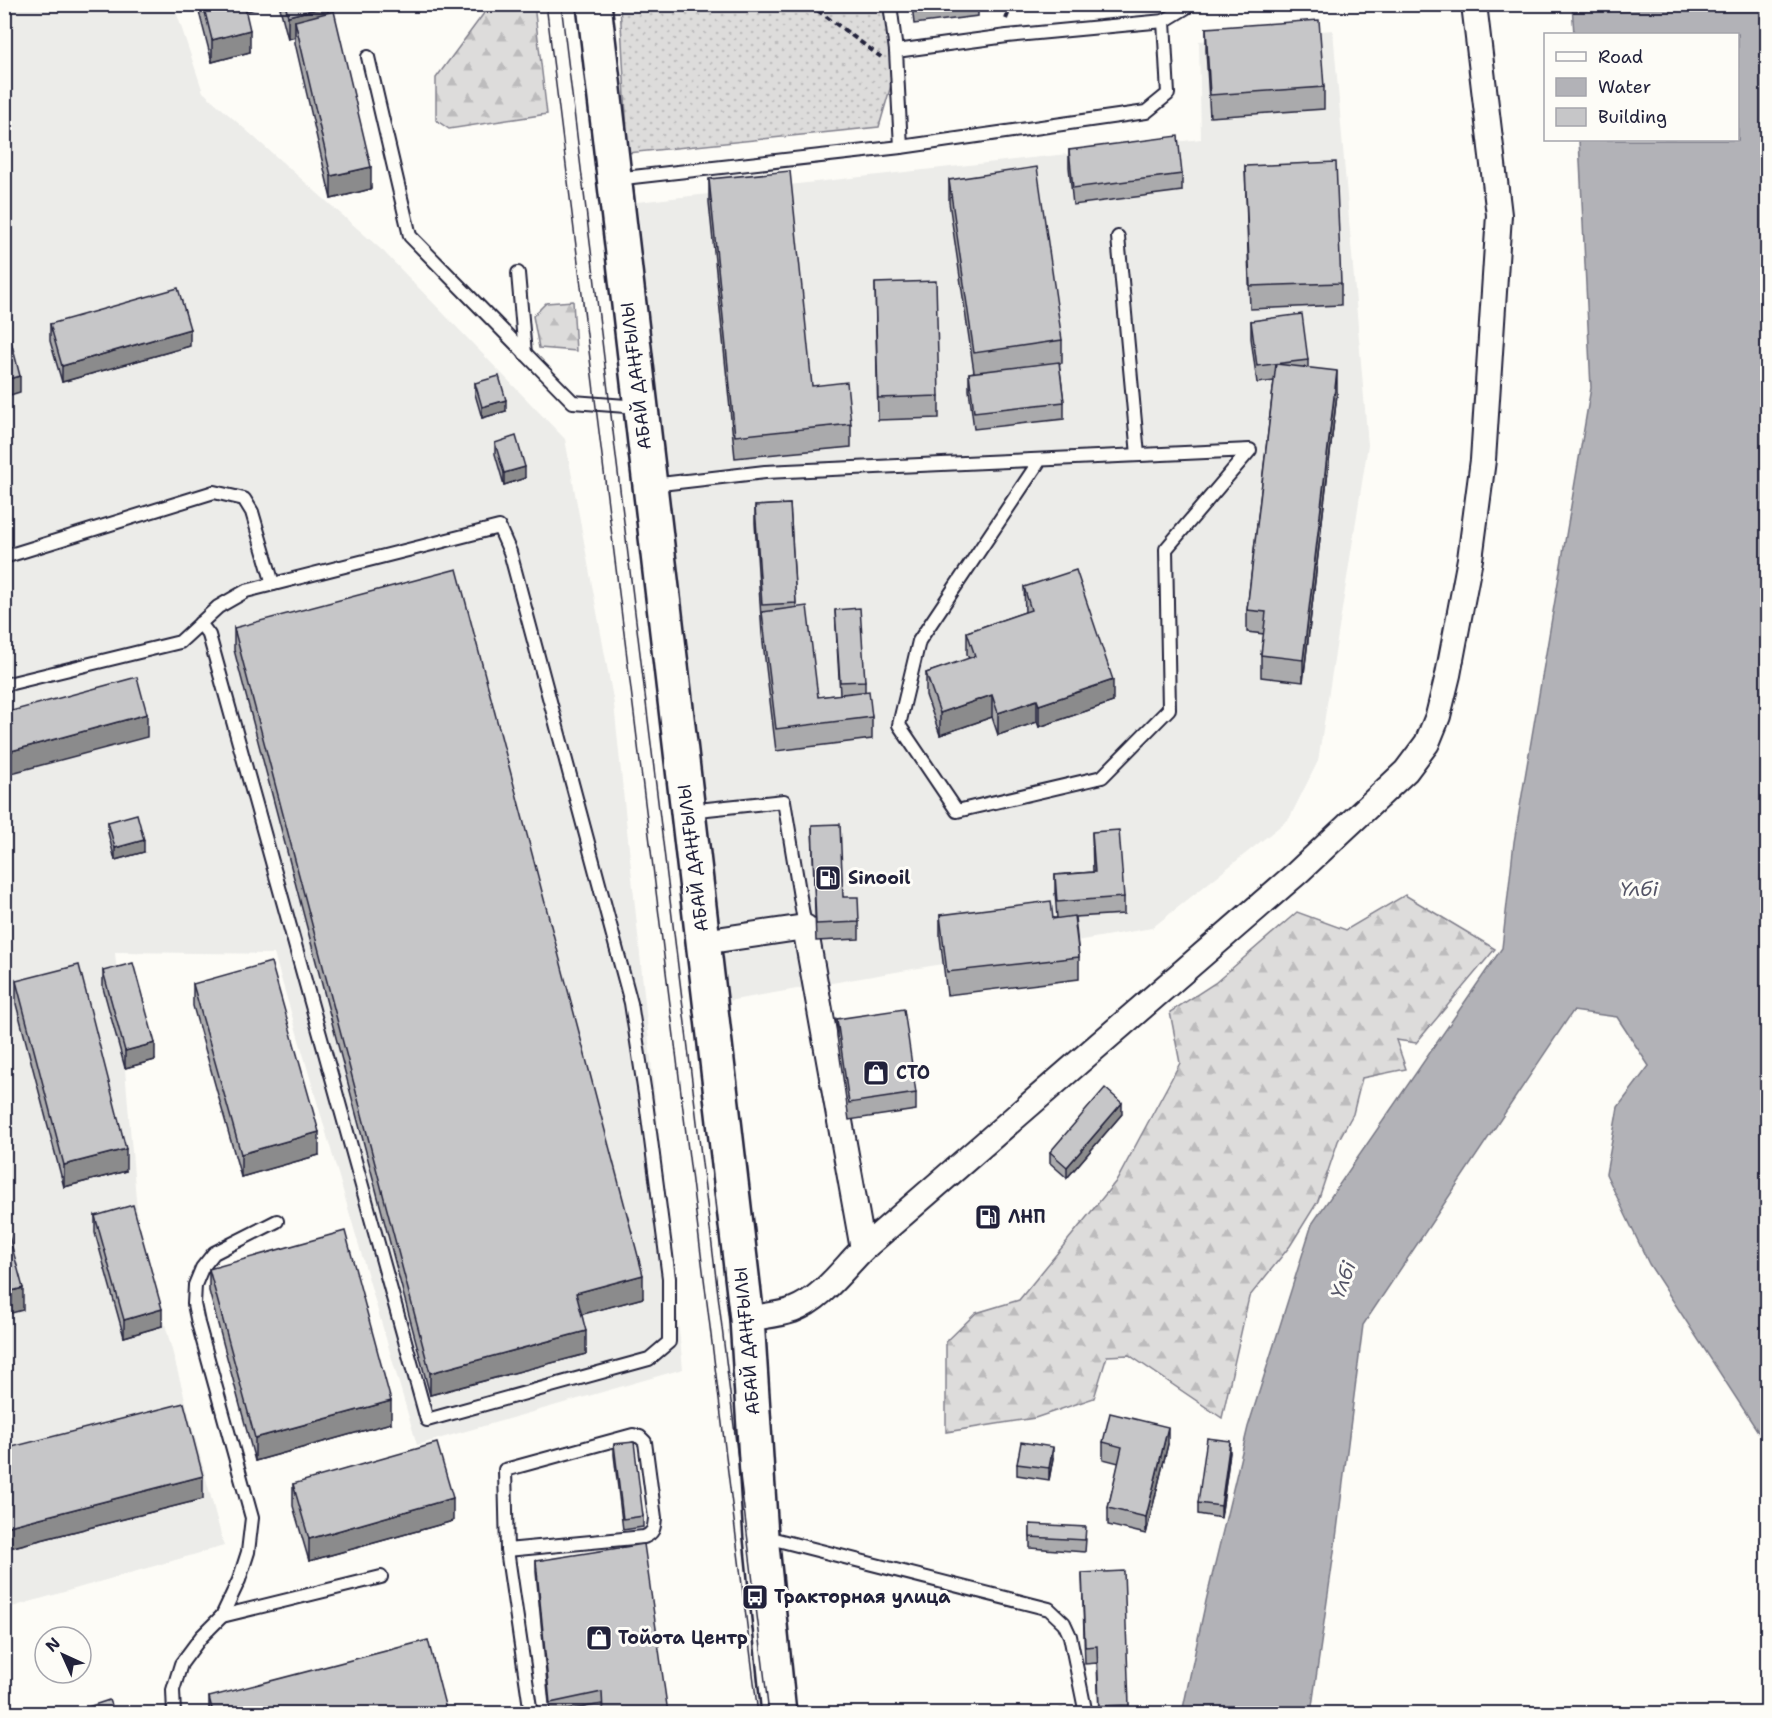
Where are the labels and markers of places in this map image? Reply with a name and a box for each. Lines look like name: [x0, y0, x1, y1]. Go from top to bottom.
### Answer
fuel station icon: Sinooil: [813, 863, 843, 893]
place label: Sinooil: [848, 866, 911, 890]
shop icon: СТО: [861, 1058, 891, 1088]
place label: СТО: [896, 1061, 930, 1085]
fuel station icon: ЛНП: [973, 1202, 1003, 1232]
place label: ЛНП: [1008, 1205, 1046, 1229]
bus stop icon: Тракторная улица: [740, 1582, 770, 1612]
place label: Тракторная улица: [774, 1585, 951, 1609]
shop icon: Тойота Центр: [584, 1623, 614, 1653]
place label: Тойота Центр: [618, 1626, 748, 1650]

